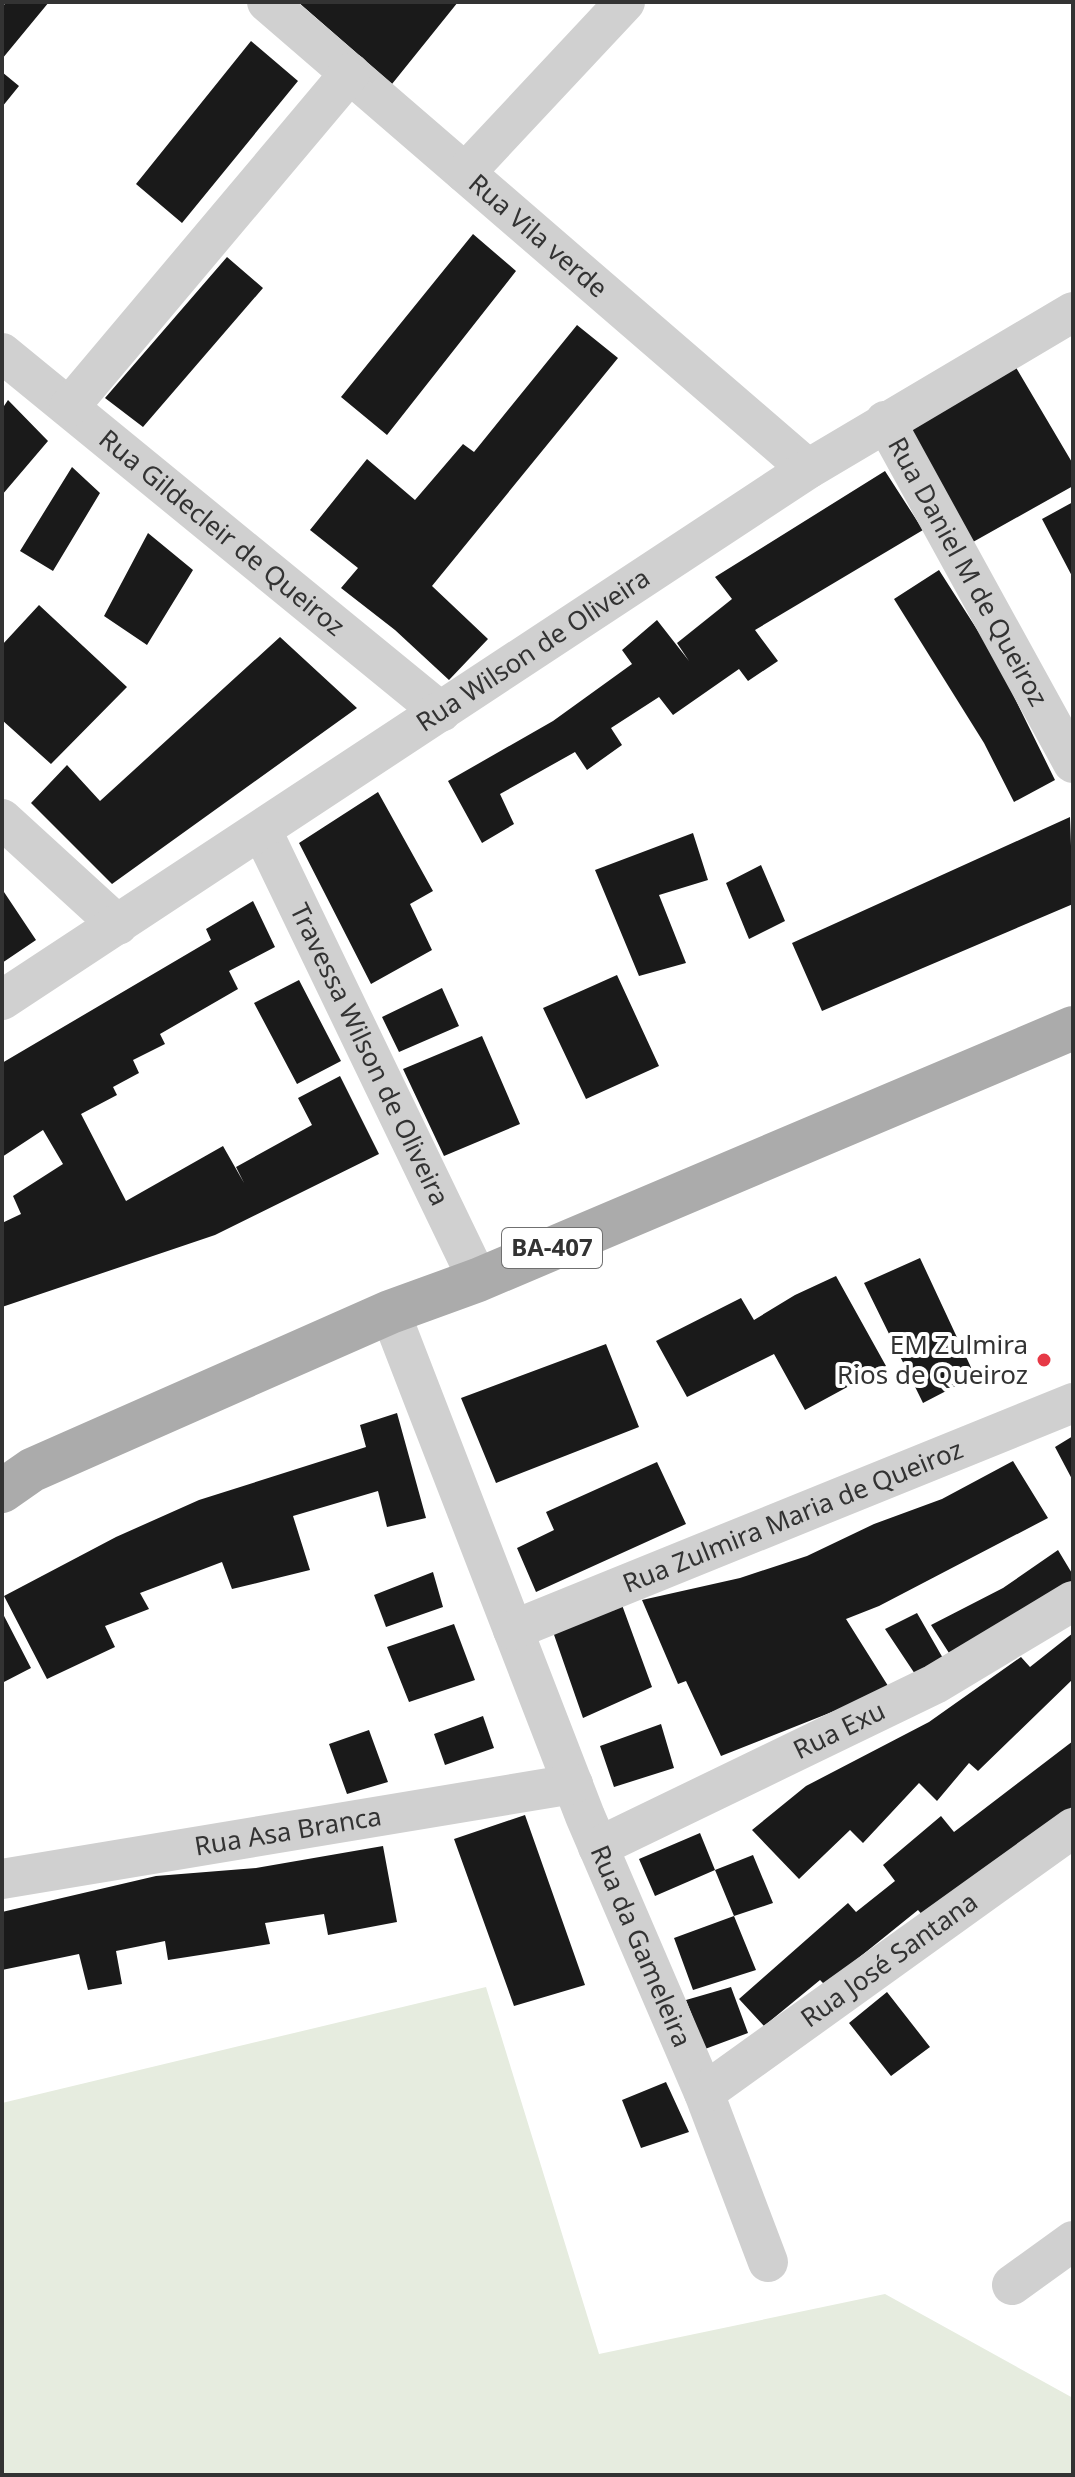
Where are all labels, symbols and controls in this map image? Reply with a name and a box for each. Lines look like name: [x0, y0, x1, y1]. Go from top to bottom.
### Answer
street label: Rua Vila verde: [461, 165, 616, 305]
street label: Rua Gildecleir de Queiroz: [92, 421, 353, 643]
street label: Rua Daniel M de Queiroz: [880, 430, 1057, 712]
street label: Rua Wilson de Oliveira: [409, 559, 656, 739]
street label: Travessa Wilson de Oliveira: [282, 897, 458, 1211]
road number: BA-407: [502, 1228, 602, 1268]
place label: EM Zulmira Rios de Queiroz: [837, 1326, 1028, 1392]
marker: EM Zulmira Rios de Queiroz: [1035, 1351, 1053, 1369]
street label: Rua Zulmira Maria de Queiroz: [617, 1431, 968, 1601]
street label: Rua Exu: [787, 1692, 891, 1767]
street label: Rua Asa Branca: [192, 1797, 384, 1864]
street label: Rua da Gameleira: [583, 1839, 701, 2052]
street label: Rua José Santana: [793, 1883, 984, 2035]

